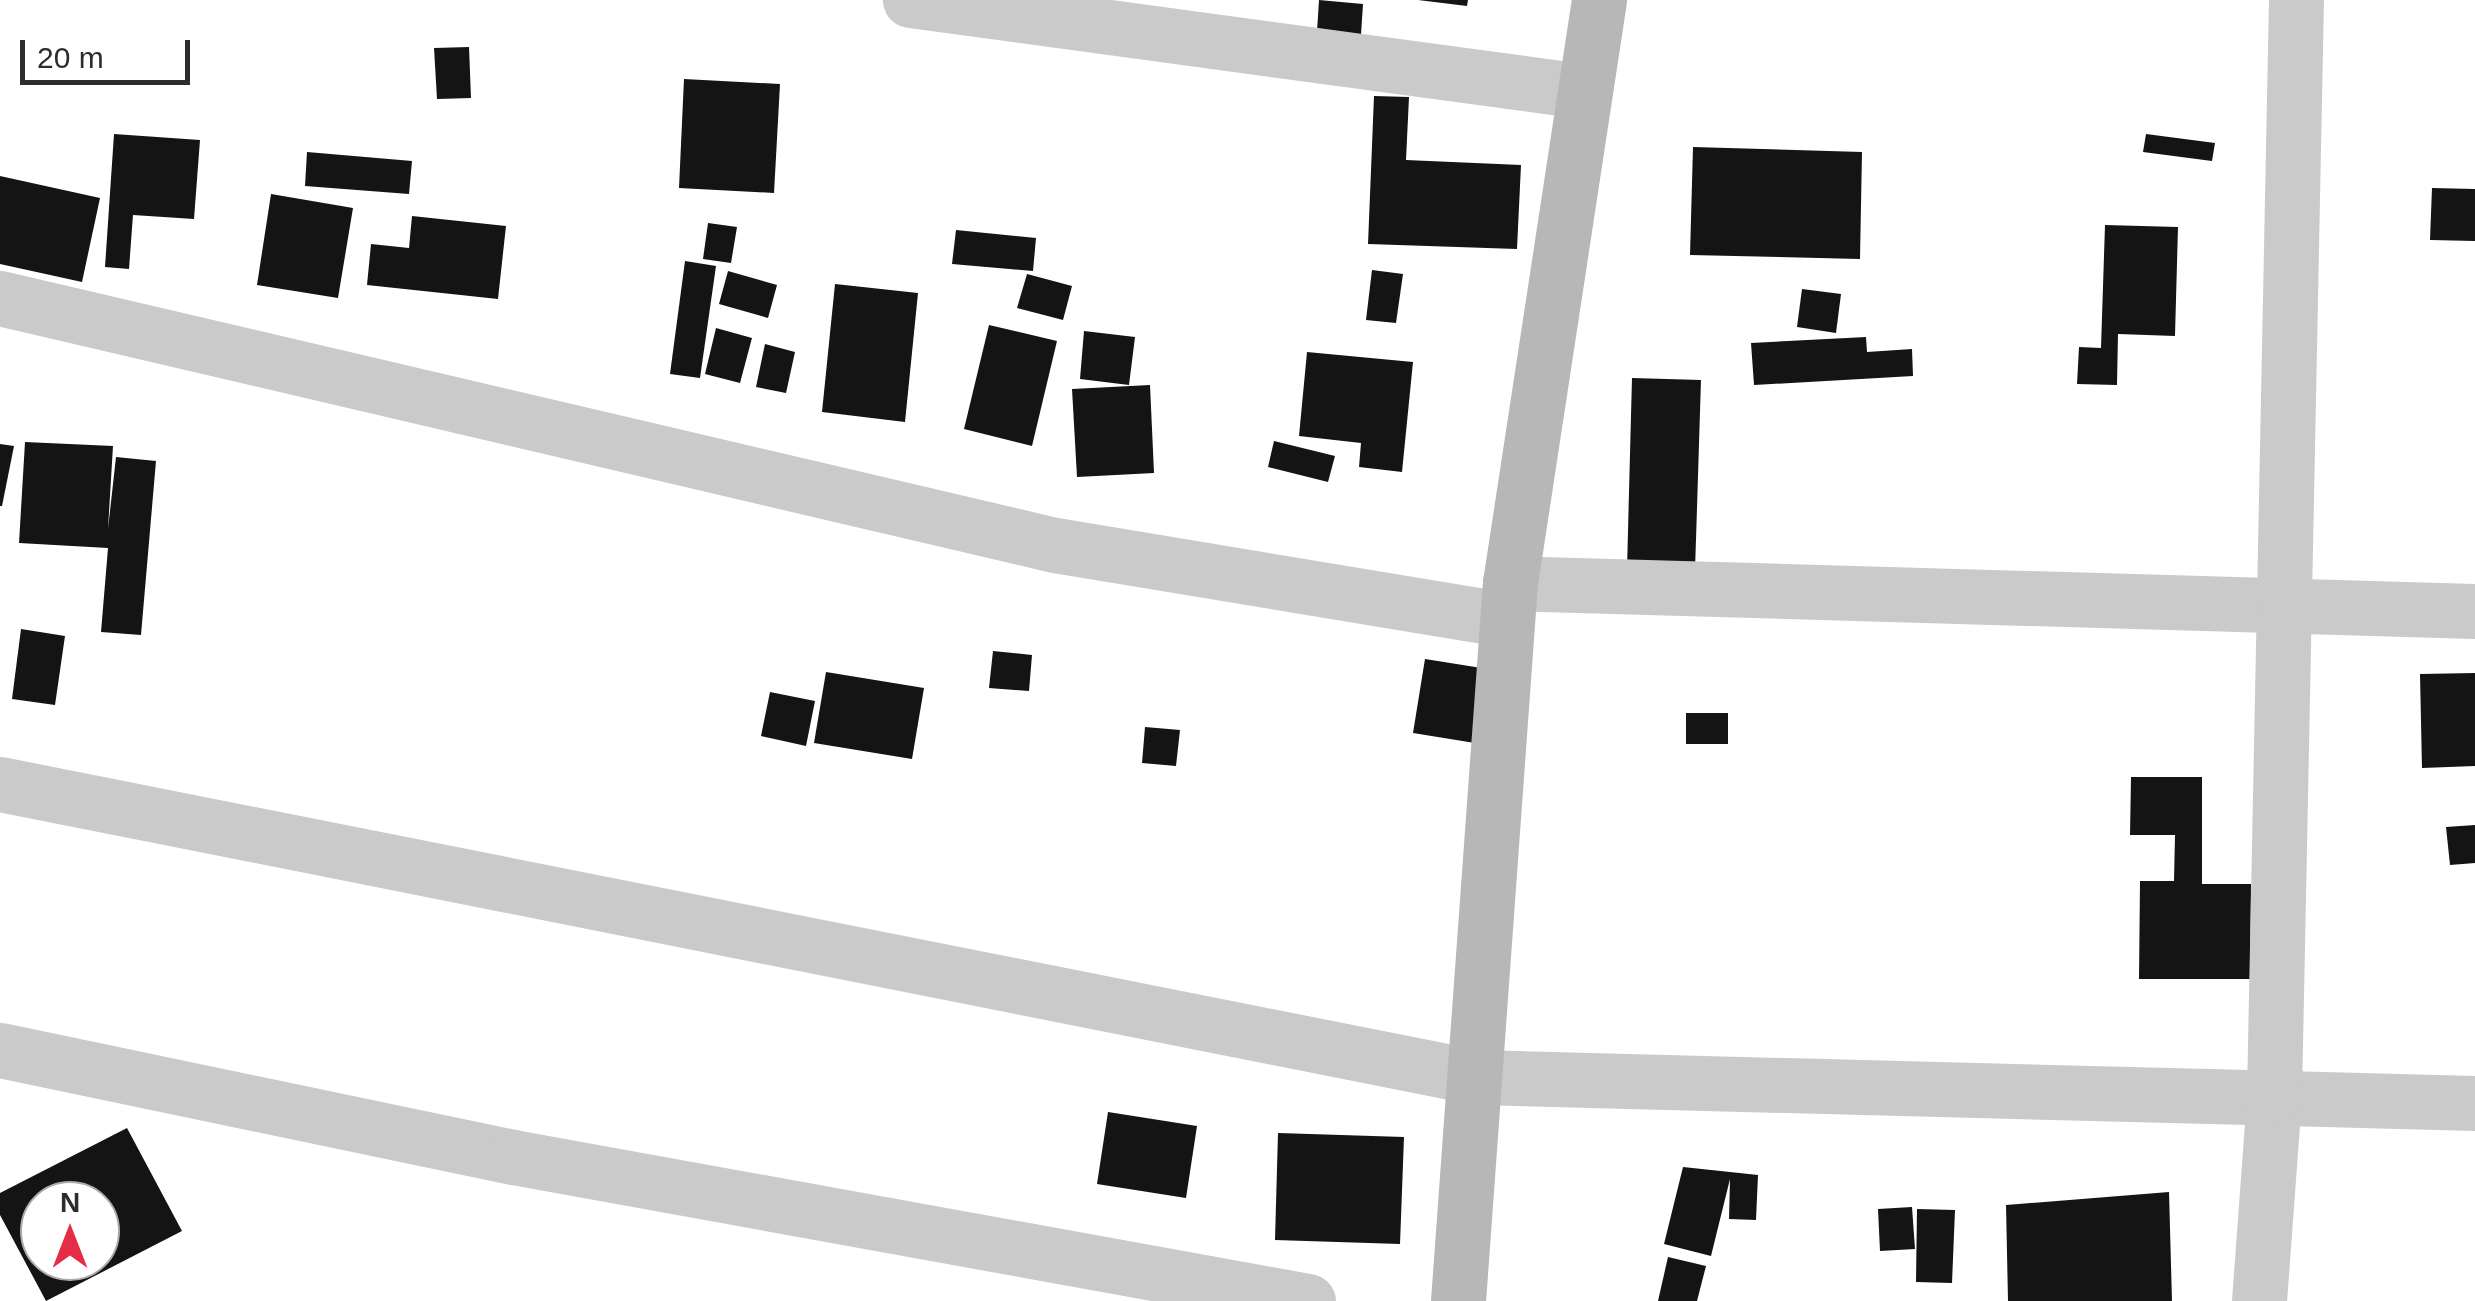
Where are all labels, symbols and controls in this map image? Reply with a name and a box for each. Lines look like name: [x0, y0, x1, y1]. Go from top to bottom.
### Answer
scale bar: [25, 20, 195, 82]
text: 20 m: [37, 41, 104, 74]
north arrow: [20, 1181, 120, 1281]
text: N: [60, 1187, 80, 1218]

